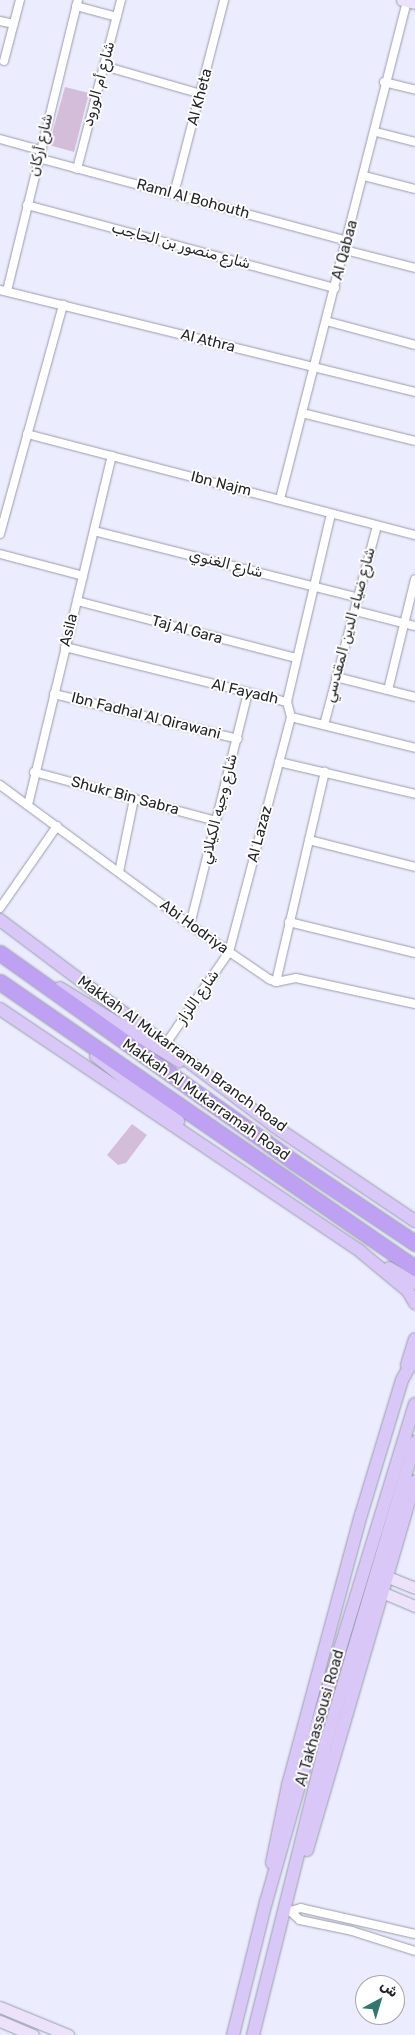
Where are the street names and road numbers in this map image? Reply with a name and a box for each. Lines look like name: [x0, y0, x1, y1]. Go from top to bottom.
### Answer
street label: شارع أم الورود: [79, 40, 119, 128]
street label: Al Kheta: [184, 67, 216, 127]
street label: شارع أركان: [25, 112, 57, 178]
street label: Raml Al Bohouth: [134, 175, 252, 223]
street label: Al Qabaa: [328, 218, 362, 282]
street label: شارع منصور بن الحاجب: [110, 219, 252, 273]
street label: Al Athra: [179, 326, 237, 356]
street label: Ibn Najm: [189, 468, 253, 500]
street label: شارع ضياء الدين المقدسي: [321, 545, 379, 705]
street label: شارع الغنوي: [187, 546, 265, 582]
street label: Asila: [56, 612, 82, 648]
street label: Taj Al Gara: [149, 612, 225, 648]
street label: Al Fayadh: [210, 676, 280, 708]
street label: Ibn Fadhal Al Qirawani: [69, 689, 223, 743]
street label: شارع وجيه الكيلاني: [197, 752, 241, 866]
street label: Shukr Bin Sabra: [69, 773, 181, 819]
street label: Al Lazaz: [244, 804, 276, 864]
street label: Abi Hodriya: [156, 896, 232, 958]
street label: شارع اللزاز: [173, 966, 223, 1028]
street label: Makkah Al Mukarramah Branch Road: [74, 972, 290, 1136]
street label: Makkah Al Mukarramah Road: [119, 1035, 293, 1165]
street label: Al Takhassousi Road: [292, 1647, 348, 1789]

